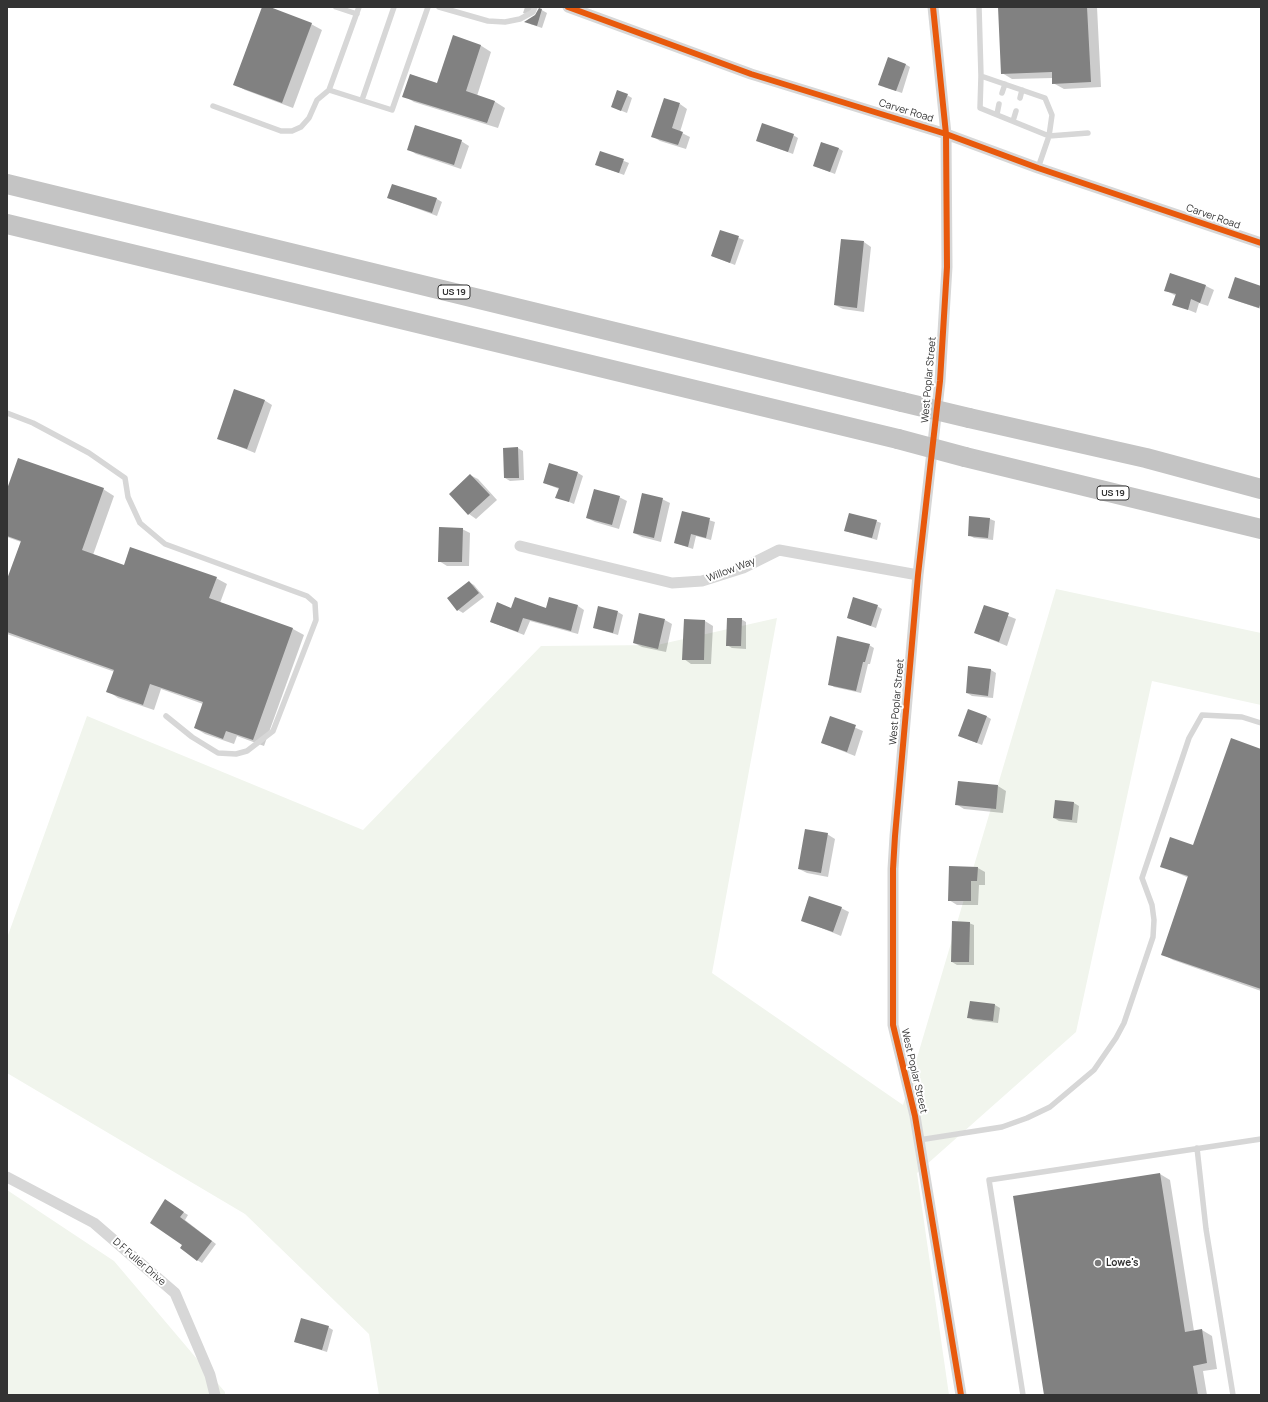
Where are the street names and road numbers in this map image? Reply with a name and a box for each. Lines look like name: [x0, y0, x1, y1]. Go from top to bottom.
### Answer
street label: Carver Road: [877, 97, 935, 125]
street label: Carver Road: [1184, 202, 1242, 232]
road number: US 19: [438, 285, 470, 299]
street label: West Poplar Street: [919, 336, 939, 424]
road number: US 19: [1097, 486, 1129, 500]
street label: Willow Way: [705, 555, 757, 585]
street label: West Poplar Street: [887, 658, 907, 746]
street label: West Poplar Street: [898, 1027, 930, 1115]
street label: D F Fuller Drive: [110, 1236, 168, 1288]

